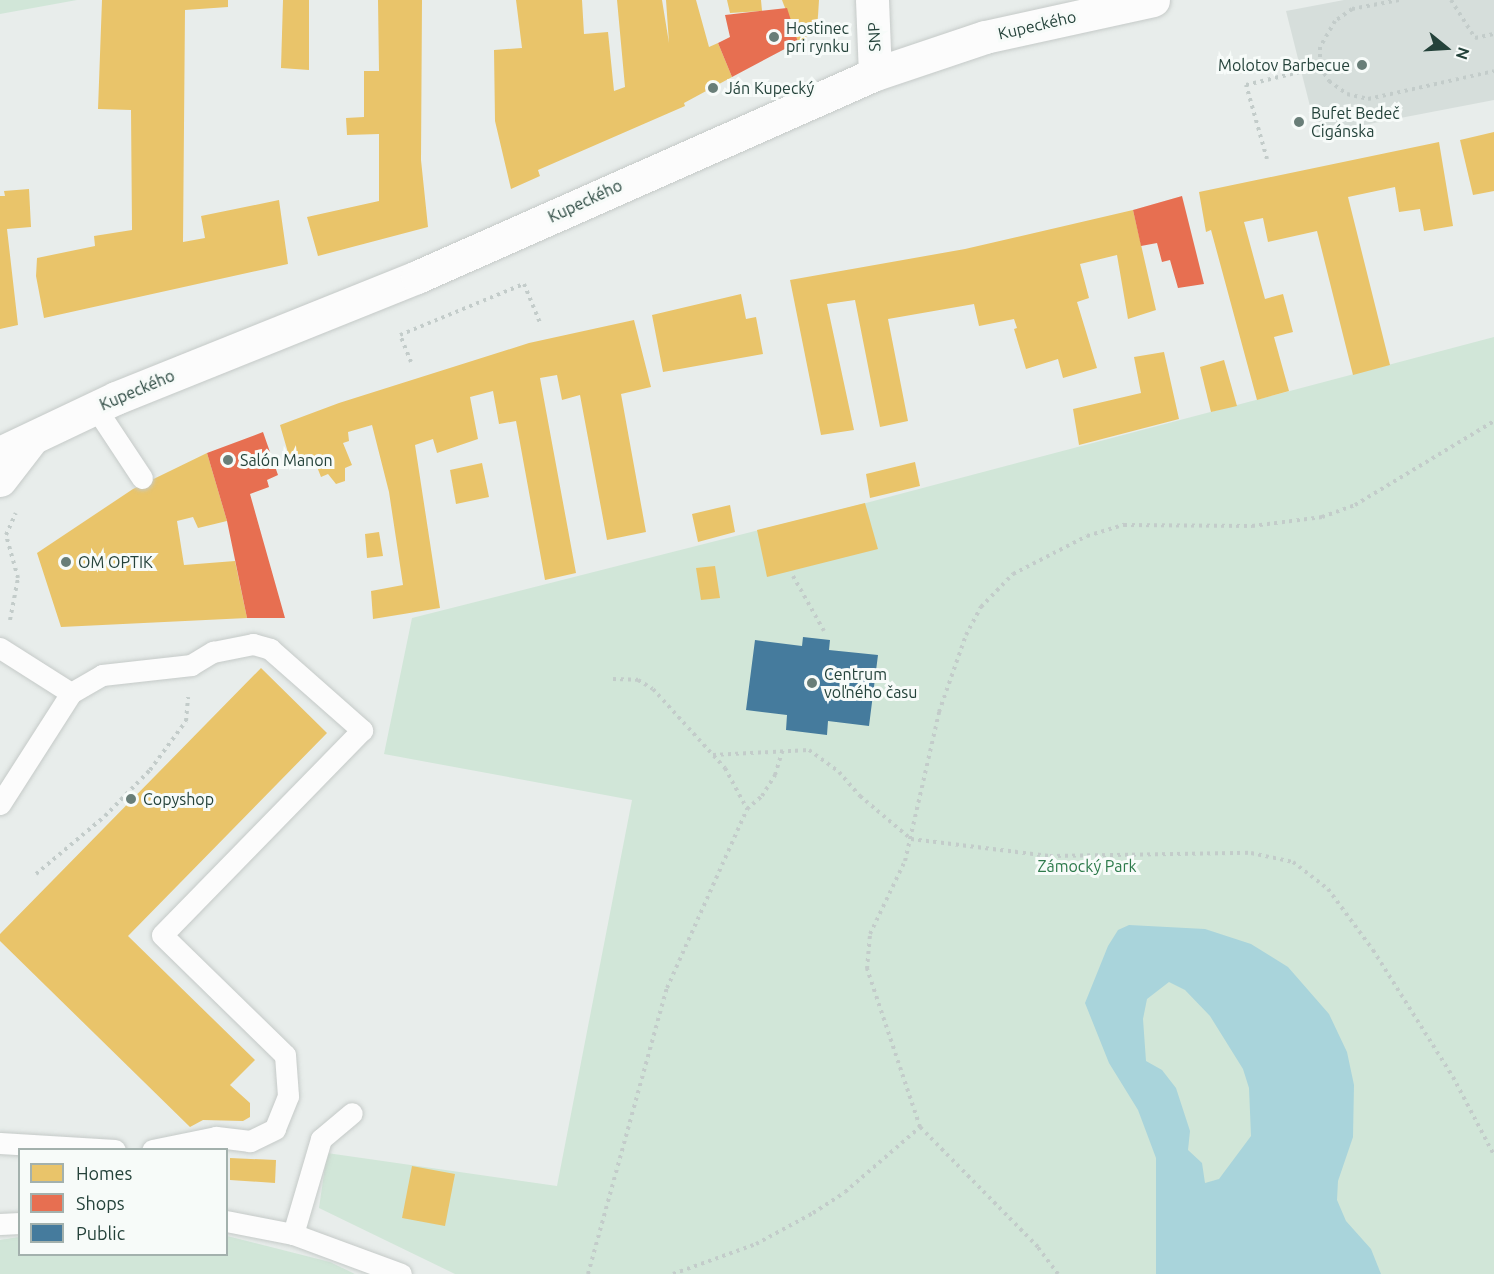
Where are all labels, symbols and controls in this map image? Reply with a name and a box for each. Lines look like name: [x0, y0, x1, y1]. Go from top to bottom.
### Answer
street label: Kupeckého: [996, 7, 1078, 43]
place label: Hostinec pri rynku: [786, 18, 849, 56]
north arrow: [1416, 18, 1476, 78]
street label: SNP: [864, 22, 884, 52]
marker: Hostinec pri rynku: [767, 30, 781, 44]
text: N: [1453, 45, 1474, 62]
place label: Molotov Barbecue: [1218, 55, 1350, 75]
marker: Molotov Barbecue: [1355, 58, 1369, 72]
place label: Ján Kupecký: [725, 78, 814, 98]
marker: Ján Kupecký: [706, 81, 720, 95]
place label: Bufet Bedeč Cigánska: [1311, 103, 1400, 141]
marker: Bufet Bedeč Cigánska: [1292, 115, 1306, 129]
street label: Kupeckého: [545, 175, 625, 227]
street label: Kupeckého: [97, 366, 177, 414]
place label: Salón Manon: [240, 450, 333, 470]
marker: Salón Manon: [221, 453, 235, 467]
place label: OM OPTIK: [78, 552, 153, 572]
marker: OM OPTIK: [59, 555, 73, 569]
place label: Centrum voľného času: [824, 664, 917, 702]
marker: Centrum voľného času: [805, 676, 819, 690]
place label: Copyshop: [143, 789, 214, 809]
marker: Copyshop: [124, 792, 138, 806]
park label: Zámocký Park: [1037, 856, 1137, 876]
legend: [18, 1148, 228, 1256]
text: Homes: [76, 1163, 132, 1183]
text: Shops: [76, 1193, 125, 1213]
text: Public: [76, 1223, 125, 1243]

